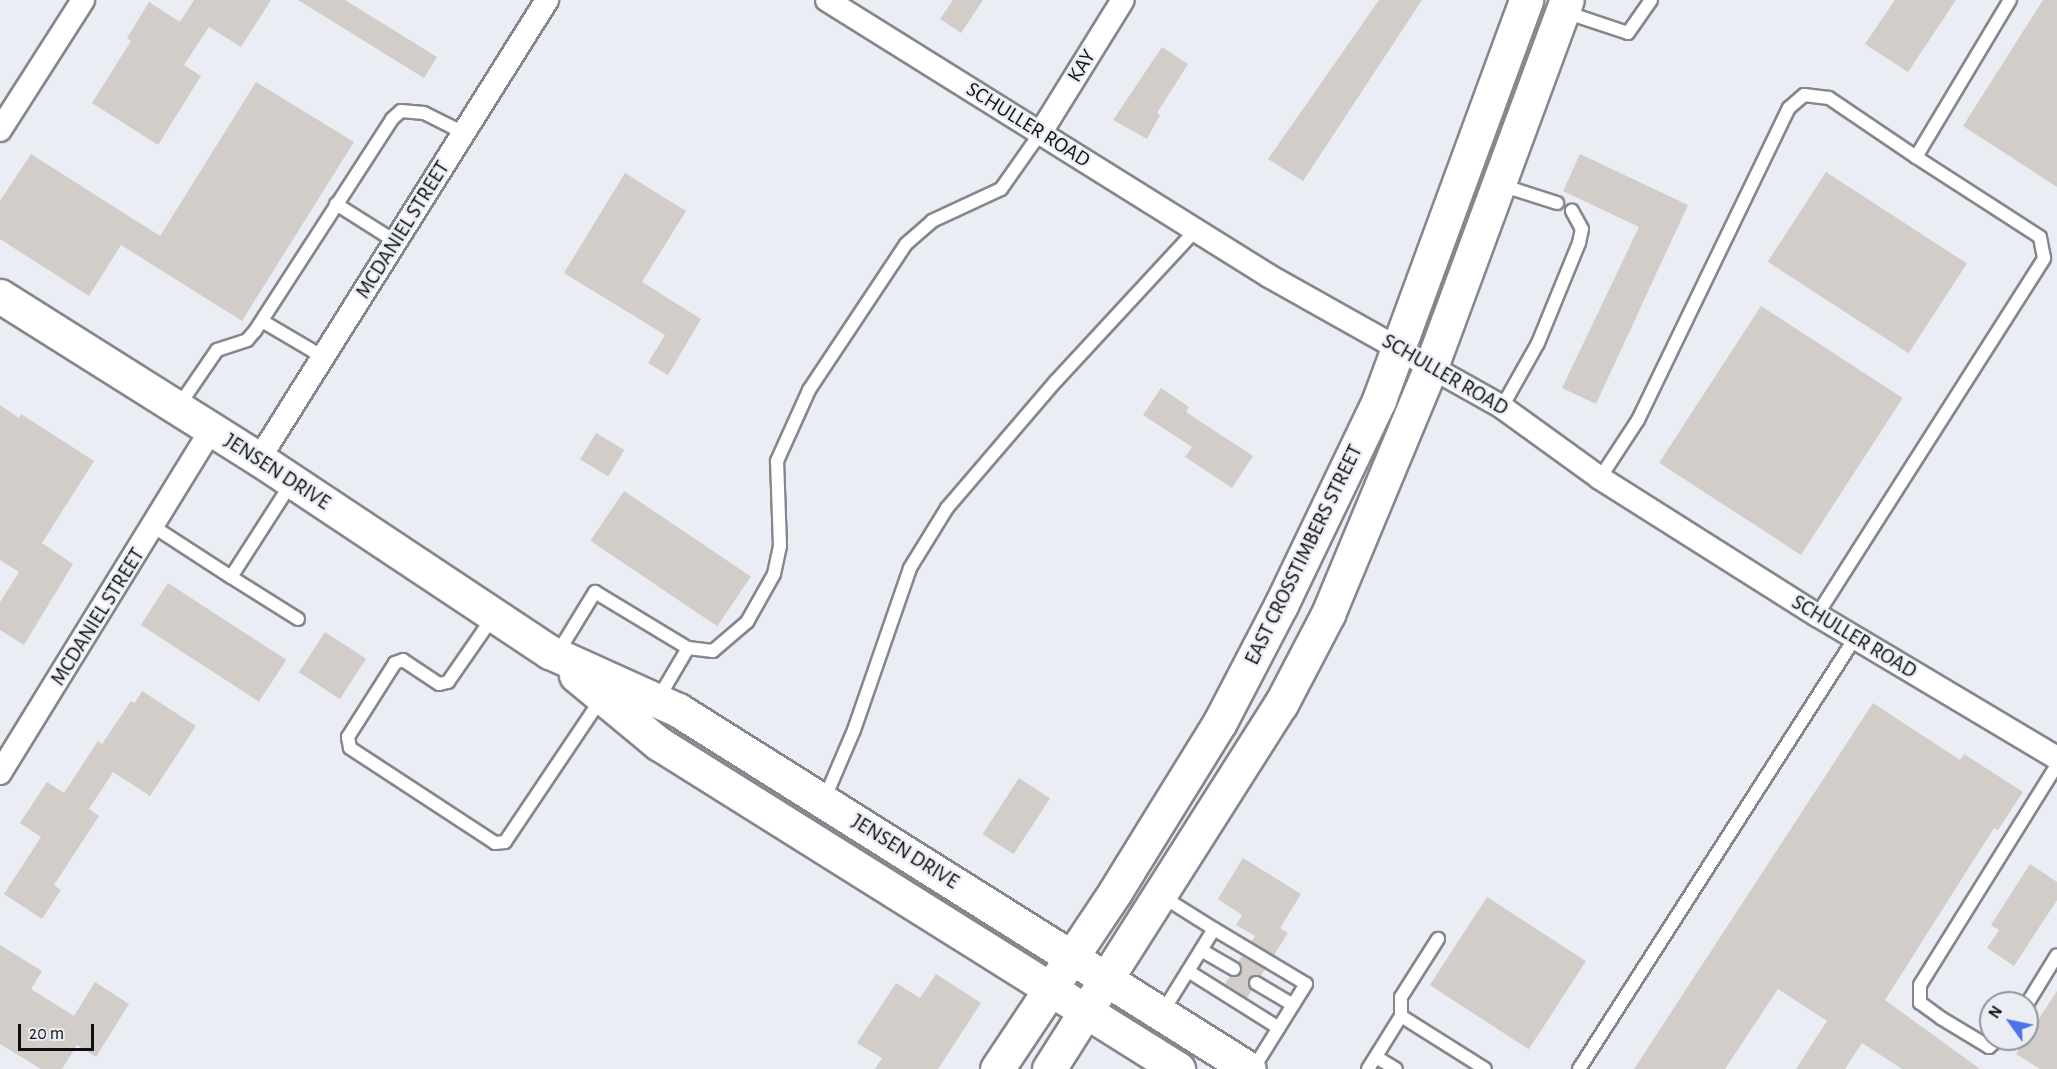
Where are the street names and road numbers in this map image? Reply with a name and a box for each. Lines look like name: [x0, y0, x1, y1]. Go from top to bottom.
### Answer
street label: KAY: [1062, 45, 1102, 87]
street label: SCHULLER ROAD: [961, 77, 1095, 173]
street label: MCDANIEL STREET: [351, 157, 455, 303]
street label: SCHULLER ROAD: [1378, 329, 1512, 421]
street label: JENSEN DRIVE: [219, 428, 335, 516]
street label: EAST CROSSTIMBERS STREET: [1240, 441, 1368, 669]
street label: MCDANIEL STREET: [46, 544, 150, 690]
street label: SCHULLER ROAD: [1787, 590, 1921, 684]
street label: JENSEN DRIVE: [847, 809, 963, 895]

